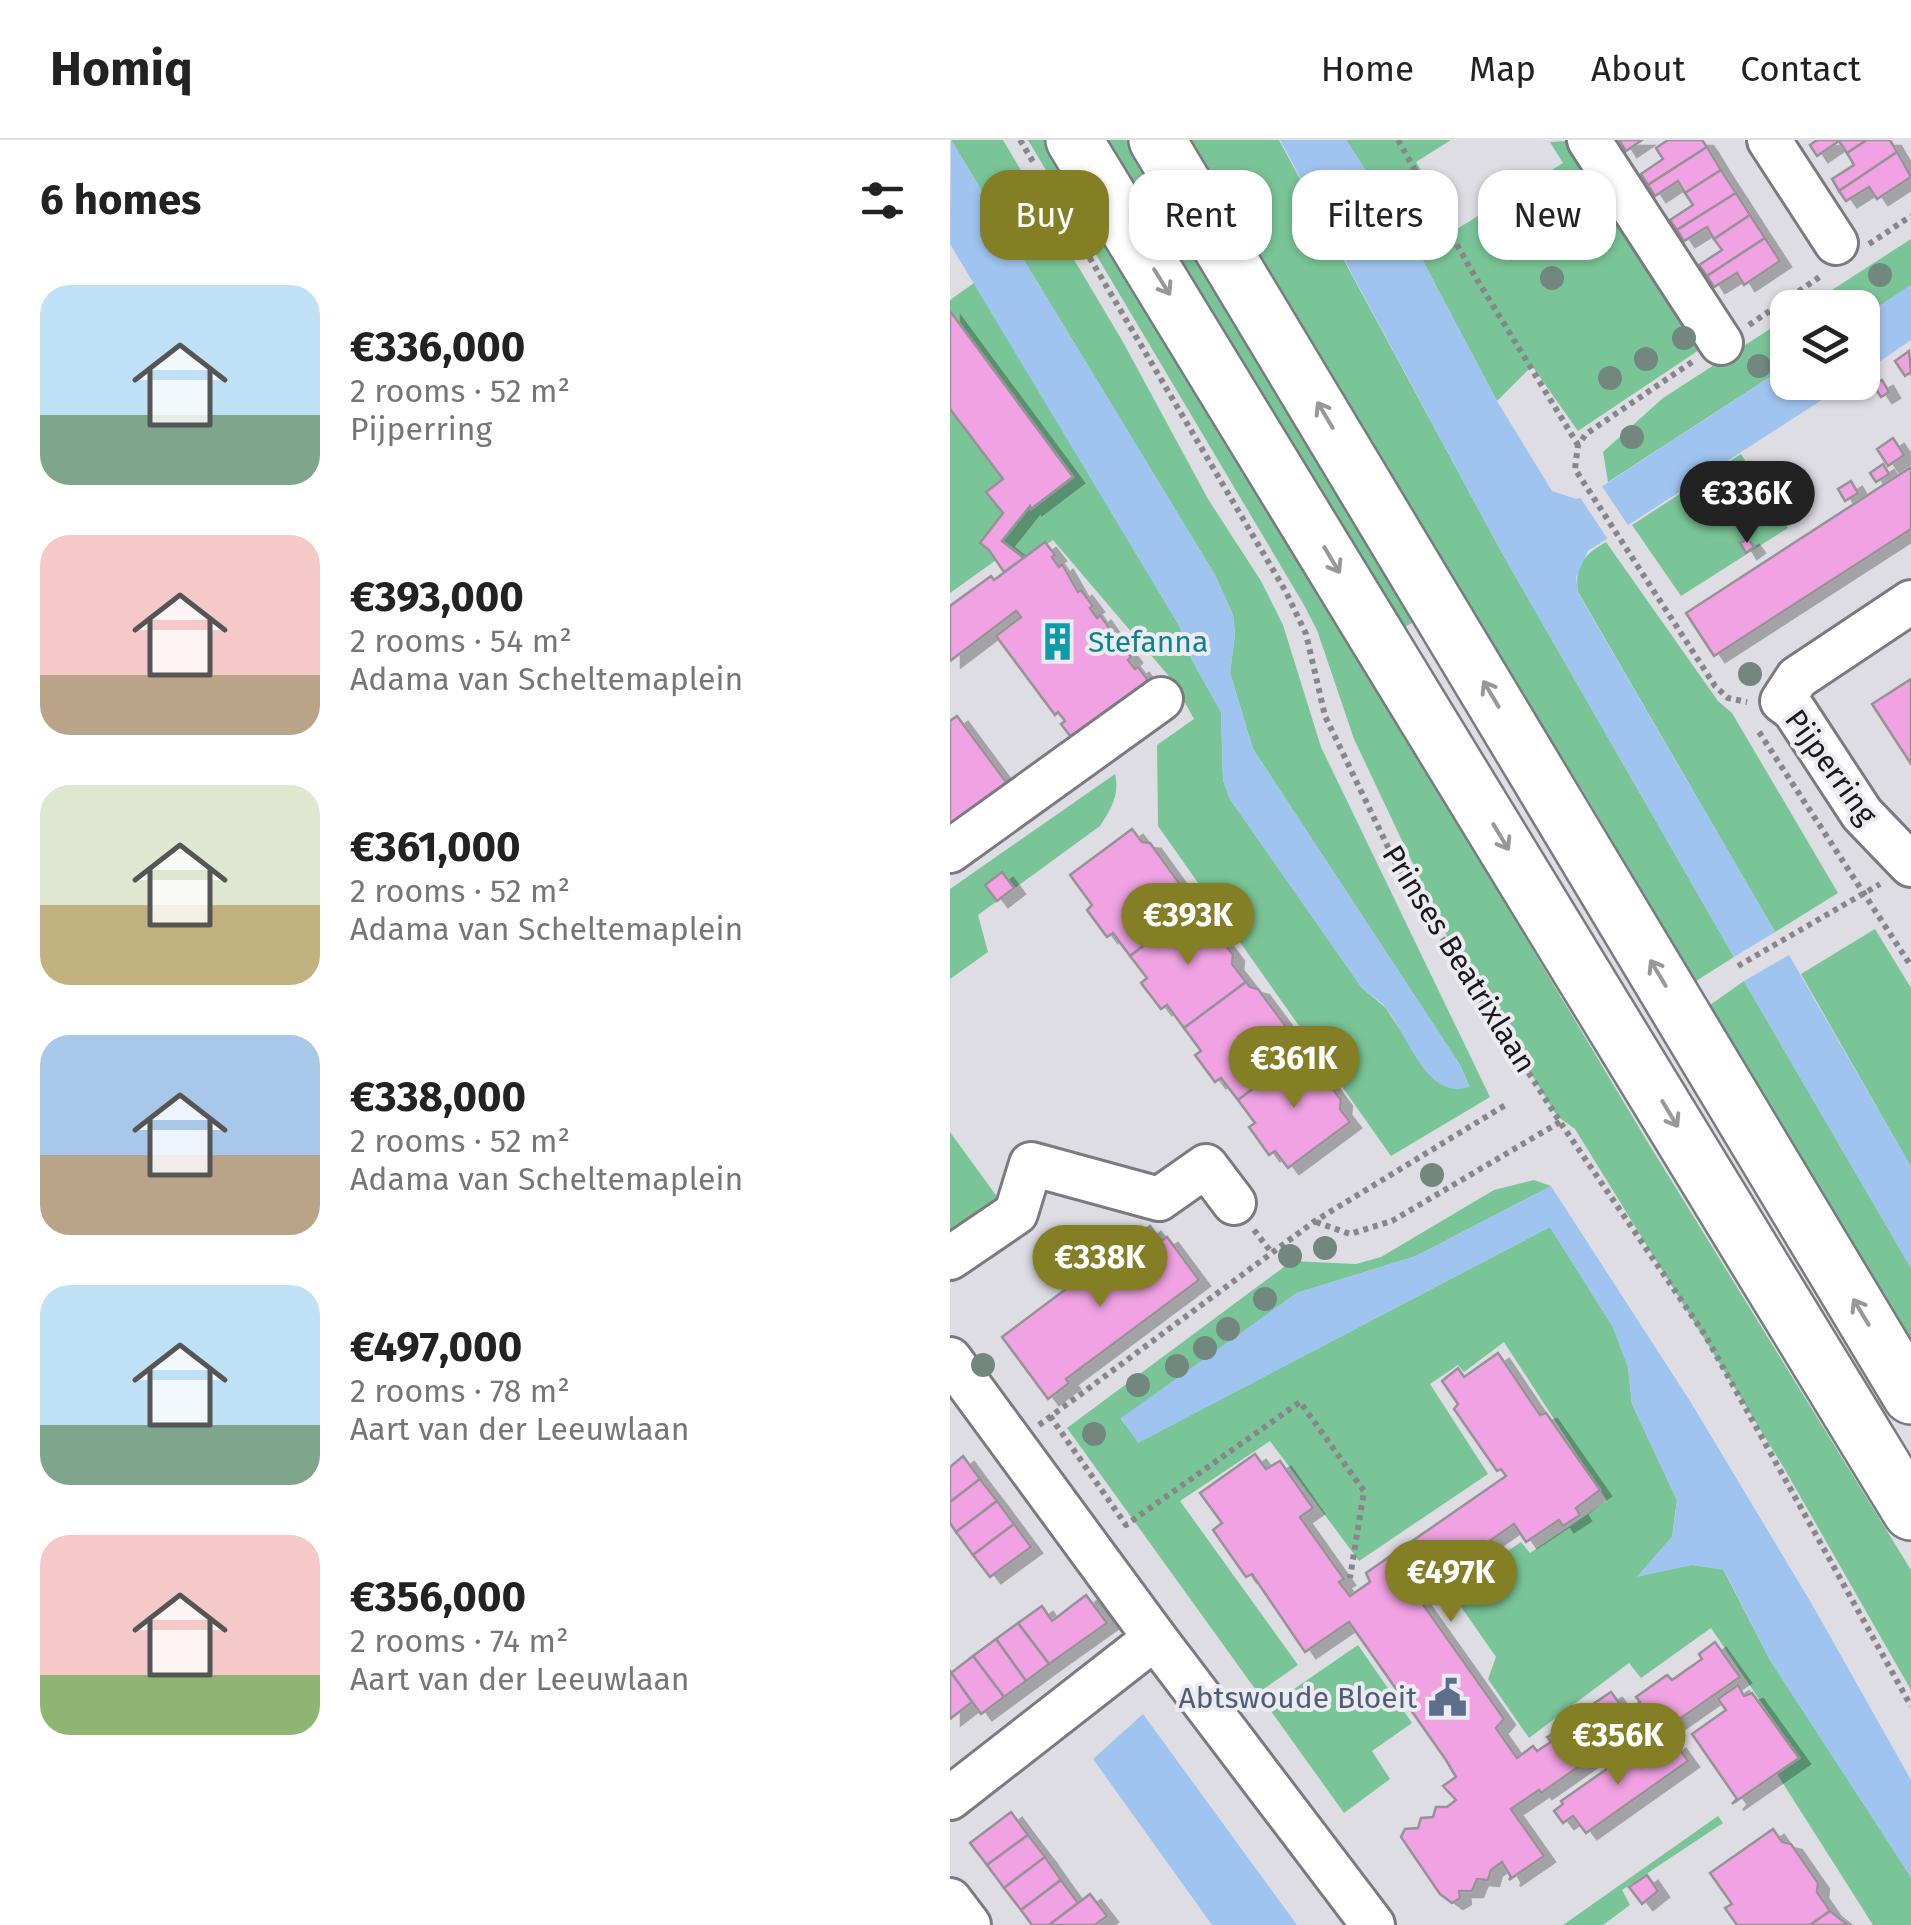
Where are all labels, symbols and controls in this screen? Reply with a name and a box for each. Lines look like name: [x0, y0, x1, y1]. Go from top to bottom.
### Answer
text: Homiq: [50, 40, 193, 98]
text: Home: [1321, 48, 1414, 90]
text: Map: [1469, 48, 1536, 90]
text: About: [1591, 48, 1685, 90]
text: Contact: [1740, 48, 1861, 90]
chip: Buy: [980, 170, 1109, 260]
chip: Rent: [1129, 170, 1272, 260]
chip: Filters: [1292, 170, 1458, 260]
chip: New: [1478, 170, 1616, 260]
icon: filters: [855, 173, 910, 228]
text: 6 homes: [40, 175, 201, 225]
one-way arrow: [1152, 268, 1172, 296]
map controls: [1770, 290, 1880, 400]
button: layers: [1770, 290, 1880, 400]
text: €336,000: [350, 322, 525, 372]
icon: home: [120, 325, 240, 445]
text: 2 rooms · 52 m²: [350, 372, 570, 410]
one-way arrow: [1315, 401, 1335, 430]
text: Pijperring: [350, 410, 492, 448]
pin: €336K: [1677, 461, 1817, 546]
text: €336K: [1702, 474, 1792, 512]
one-way arrow: [1322, 545, 1342, 574]
text: €393,000: [350, 572, 524, 622]
icon: home: [120, 575, 240, 695]
building icon: Stefanna: [1037, 621, 1079, 663]
text: 2 rooms · 54 m²: [350, 622, 572, 660]
place label: Stefanna: [1088, 624, 1208, 660]
text: Adama van Scheltemaplein: [350, 660, 743, 698]
one-way arrow: [1481, 680, 1501, 709]
street label: Pijperring: [1777, 703, 1885, 832]
text: €361,000: [350, 822, 521, 872]
one-way arrow: [1491, 822, 1512, 851]
icon: home: [120, 825, 240, 945]
street label: Prinses Beatrixlaan: [1374, 839, 1544, 1079]
text: 2 rooms · 52 m²: [350, 872, 570, 910]
pin: €393K: [1118, 883, 1258, 968]
text: €393K: [1143, 896, 1233, 934]
text: Adama van Scheltemaplein: [350, 910, 743, 948]
one-way arrow: [1648, 959, 1668, 988]
pin: €361K: [1224, 1026, 1364, 1111]
text: €361K: [1251, 1039, 1337, 1077]
text: €338,000: [350, 1072, 526, 1122]
icon: home: [120, 1075, 240, 1195]
one-way arrow: [1660, 1099, 1680, 1128]
text: 2 rooms · 52 m²: [350, 1122, 570, 1160]
text: Adama van Scheltemaplein: [350, 1160, 743, 1198]
pin: €338K: [1030, 1225, 1170, 1310]
text: €338K: [1054, 1238, 1146, 1276]
one-way arrow: [1851, 1298, 1871, 1327]
text: €497,000: [350, 1322, 522, 1372]
icon: home: [120, 1325, 240, 1445]
text: 2 rooms · 78 m²: [350, 1372, 570, 1410]
text: Aart van der Leeuwlaan: [350, 1410, 690, 1448]
pin: €497K: [1381, 1540, 1521, 1625]
text: €497K: [1407, 1553, 1495, 1591]
text: €356,000: [350, 1572, 526, 1622]
icon: home: [120, 1575, 240, 1695]
text: 2 rooms · 74 m²: [350, 1622, 569, 1660]
text: Aart van der Leeuwlaan: [350, 1660, 690, 1698]
public building icon: Abtswoude Bloeit: [1426, 1677, 1468, 1719]
place label: Abtswoude Bloeit: [1179, 1680, 1417, 1716]
pin: €356K: [1548, 1703, 1688, 1788]
text: €356K: [1572, 1716, 1664, 1754]

